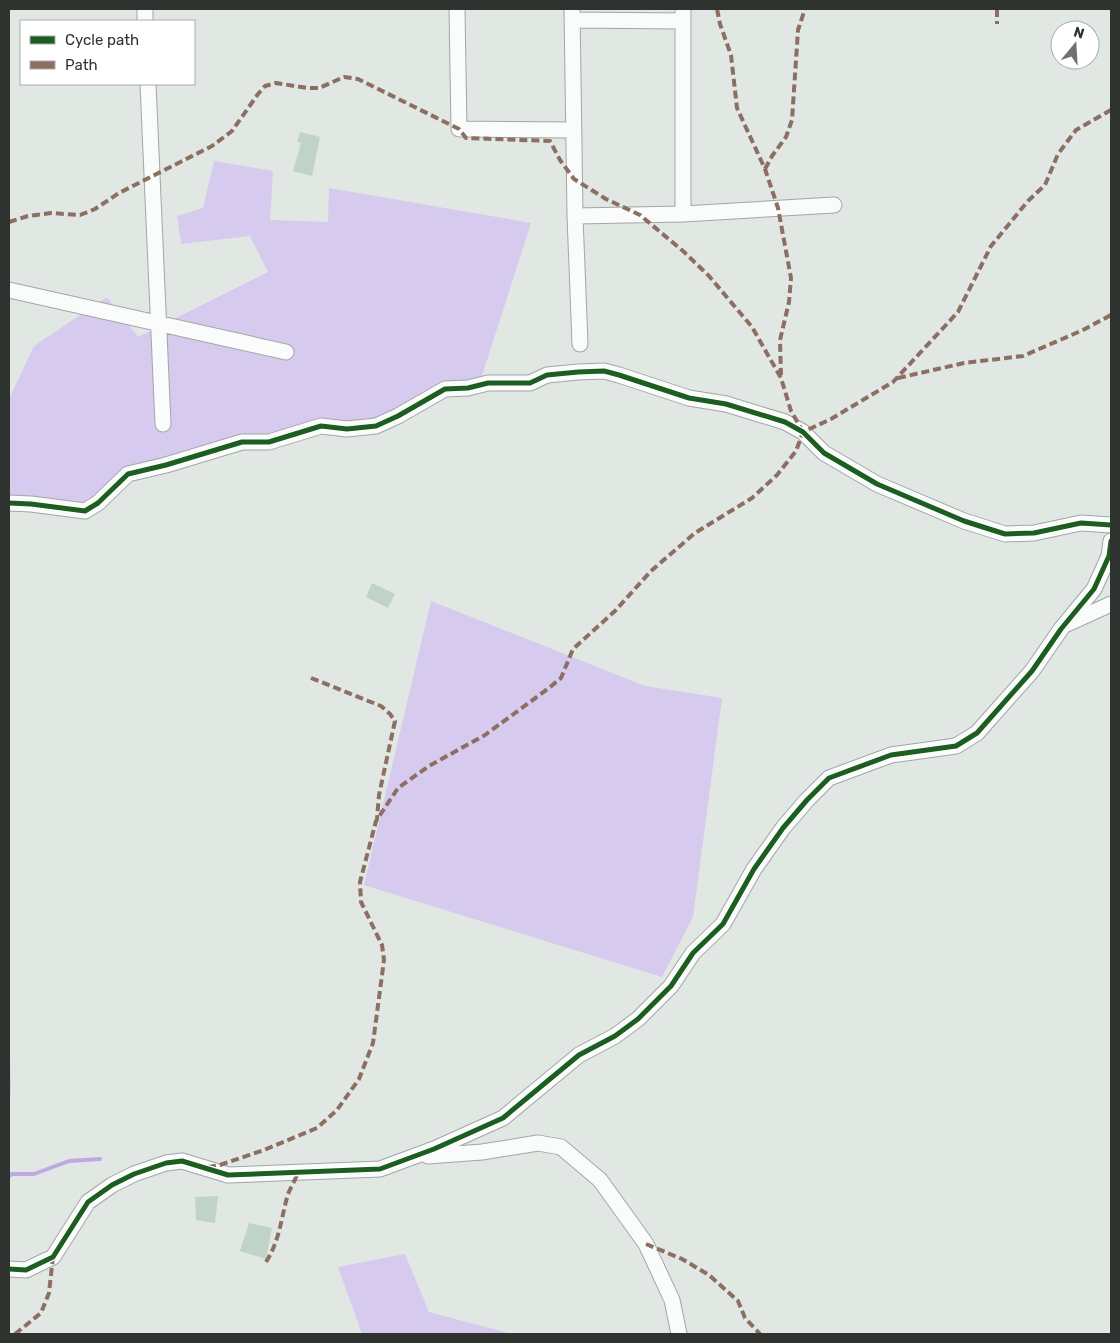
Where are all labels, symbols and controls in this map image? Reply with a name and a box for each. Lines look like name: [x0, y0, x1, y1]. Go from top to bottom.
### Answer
legend: [20, 20, 195, 85]
north arrow: [1050, 20, 1100, 70]
text: N: [1071, 23, 1086, 43]
text: Cycle path: [65, 31, 139, 49]
text: Path: [65, 56, 98, 74]

